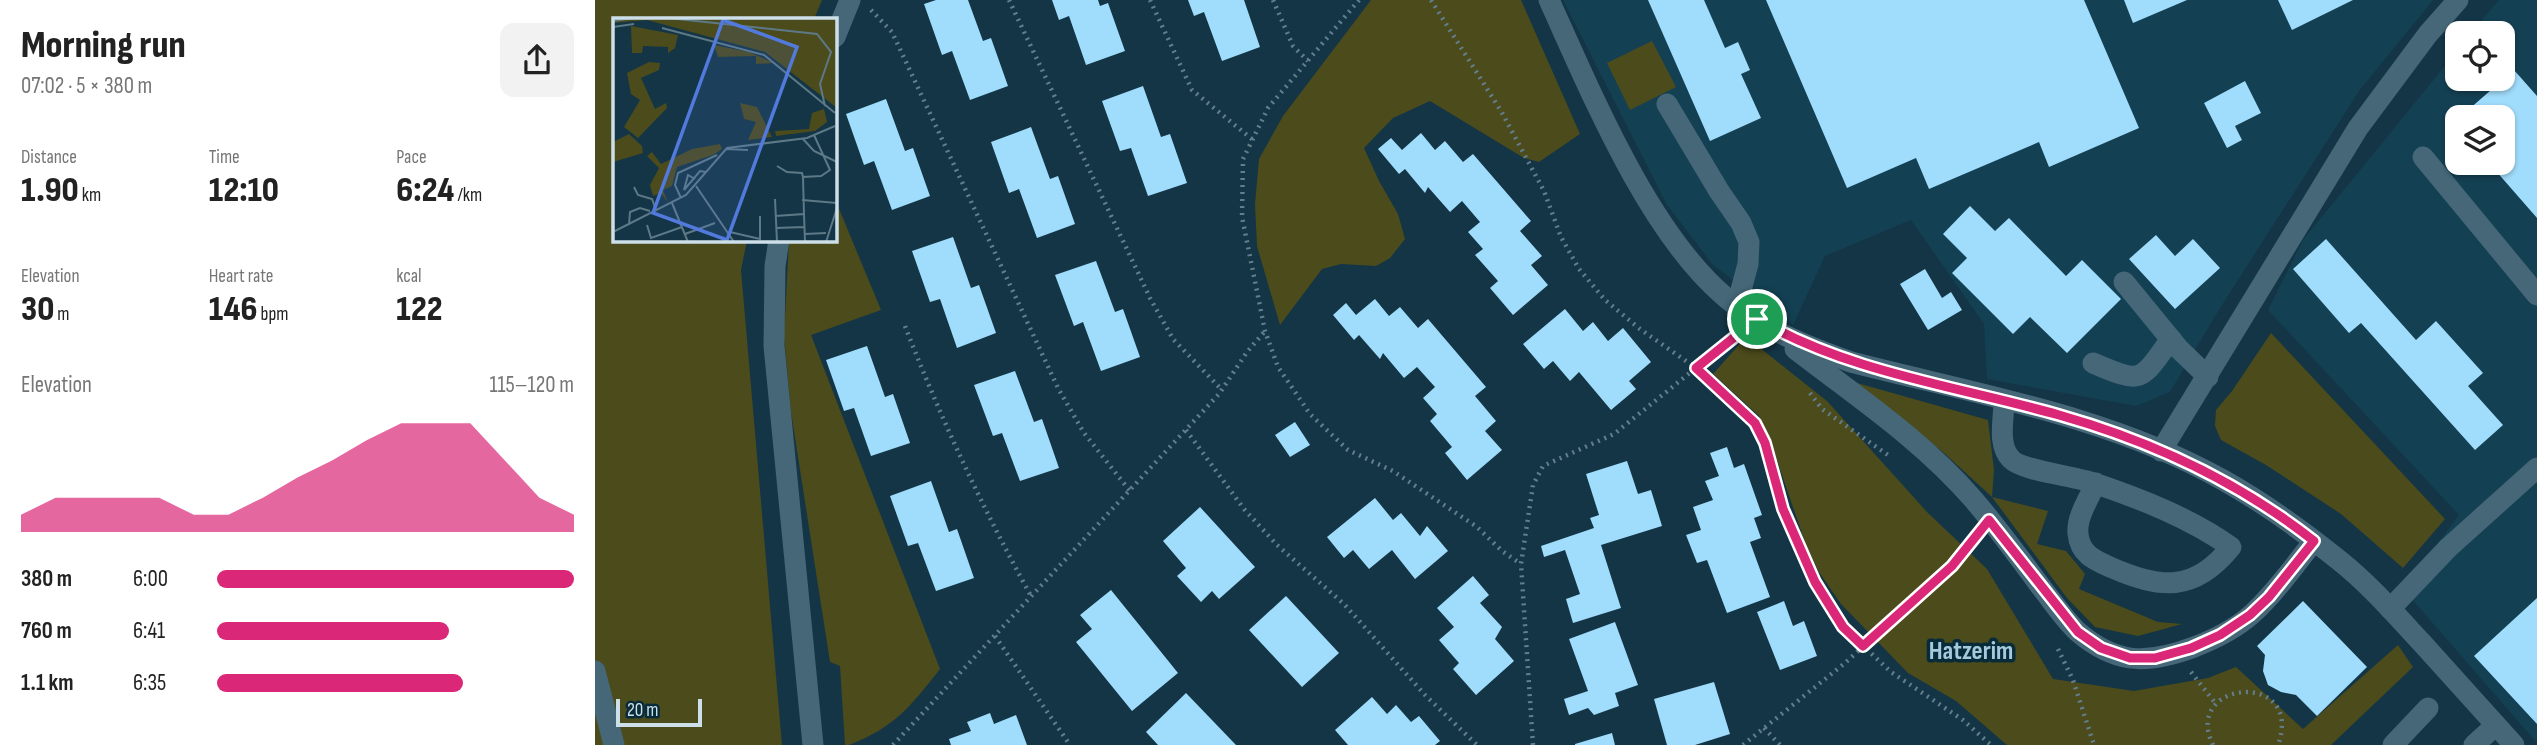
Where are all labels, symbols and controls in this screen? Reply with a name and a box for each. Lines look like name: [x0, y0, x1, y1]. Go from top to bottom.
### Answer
inset map: [613, 18, 837, 242]
map controls: [2445, 21, 2515, 175]
button: locate: [2445, 21, 2515, 91]
text: Morning run: [21, 23, 186, 68]
button: share: [500, 23, 574, 97]
text: 07:02 · 5 × 380 m: [21, 72, 152, 100]
button: layers: [2445, 105, 2515, 175]
text: Distance: [21, 146, 77, 169]
text: Time: [209, 146, 240, 169]
text: Pace: [396, 146, 427, 169]
text: 1.90: [21, 169, 79, 212]
text: 12:10: [209, 169, 279, 212]
text: 6:24: [396, 169, 454, 212]
text: km: [79, 184, 101, 207]
text: /km: [454, 184, 482, 207]
text: Elevation: [21, 265, 80, 288]
text: Heart rate: [209, 265, 274, 288]
text: kcal: [396, 265, 421, 288]
text: 30: [21, 288, 54, 331]
text: 146: [209, 288, 257, 331]
text: 122: [396, 288, 443, 331]
pin: [1727, 289, 1787, 349]
icon: arrive: [1738, 300, 1776, 338]
text: m: [54, 303, 70, 326]
text: bpm: [257, 303, 288, 326]
text: Elevation: [21, 371, 92, 399]
text: 115–120 m: [489, 371, 574, 399]
text: 380 m: [21, 565, 72, 593]
text: 6:00: [133, 565, 168, 593]
text: 760 m: [21, 617, 72, 645]
text: 6:41: [133, 617, 165, 645]
district label: Hatzerim: [1929, 636, 2013, 667]
text: 1.1 km: [21, 669, 74, 697]
text: 6:35: [133, 669, 166, 697]
scale bar: [616, 696, 702, 728]
text: 20 m: [627, 699, 659, 722]

